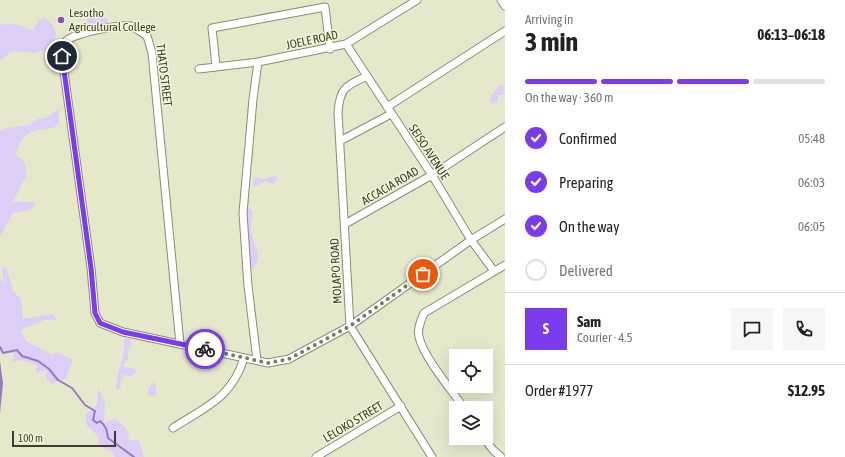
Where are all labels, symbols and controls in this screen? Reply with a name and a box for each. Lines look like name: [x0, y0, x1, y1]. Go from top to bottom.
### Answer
place label: Lesotho Agricultural College: [69, 6, 156, 34]
text: Arriving in: [525, 12, 573, 27]
marker: Lesotho Agricultural College: [56, 15, 66, 25]
text: 06:13–06:18: [757, 26, 825, 43]
text: 3 min: [525, 27, 578, 57]
street label: JOELE ROAD: [285, 28, 340, 52]
pin: [45, 39, 79, 73]
street label: THATO STREET: [153, 43, 175, 108]
icon: home: [51, 45, 73, 67]
text: On the way · 360 m: [525, 90, 613, 105]
street label: SEISO AVENUE: [406, 122, 452, 182]
icon: check: [525, 127, 547, 149]
text: Confirmed: [559, 130, 617, 147]
text: 05:48: [798, 131, 825, 146]
street label: ACCACIA ROAD: [359, 164, 421, 208]
icon: check: [525, 171, 547, 193]
text: Preparing: [559, 174, 613, 191]
text: 06:03: [798, 175, 825, 190]
icon: check: [525, 215, 547, 237]
text: On the way: [559, 218, 620, 235]
text: 06:05: [798, 219, 825, 234]
street label: MOLAPO ROAD: [327, 238, 345, 304]
pin: [406, 257, 440, 291]
text: Delivered: [559, 262, 613, 279]
icon: bag: [412, 263, 434, 285]
button: chat: [731, 308, 773, 350]
button: phone: [783, 308, 825, 350]
text: Sam: [577, 313, 601, 330]
text: S: [543, 320, 549, 337]
courier: [185, 329, 225, 369]
text: Courier · 4.5: [577, 330, 633, 345]
icon: bike: [194, 338, 216, 360]
map controls: [449, 349, 493, 445]
button: locate: [449, 349, 493, 393]
text: Order #1977: [525, 382, 593, 399]
text: $12.95: [788, 382, 825, 399]
street label: LELOKO STREET: [321, 398, 386, 445]
button: layers: [449, 401, 493, 445]
scale bar: [12, 429, 116, 448]
text: 100 m: [18, 432, 43, 444]

